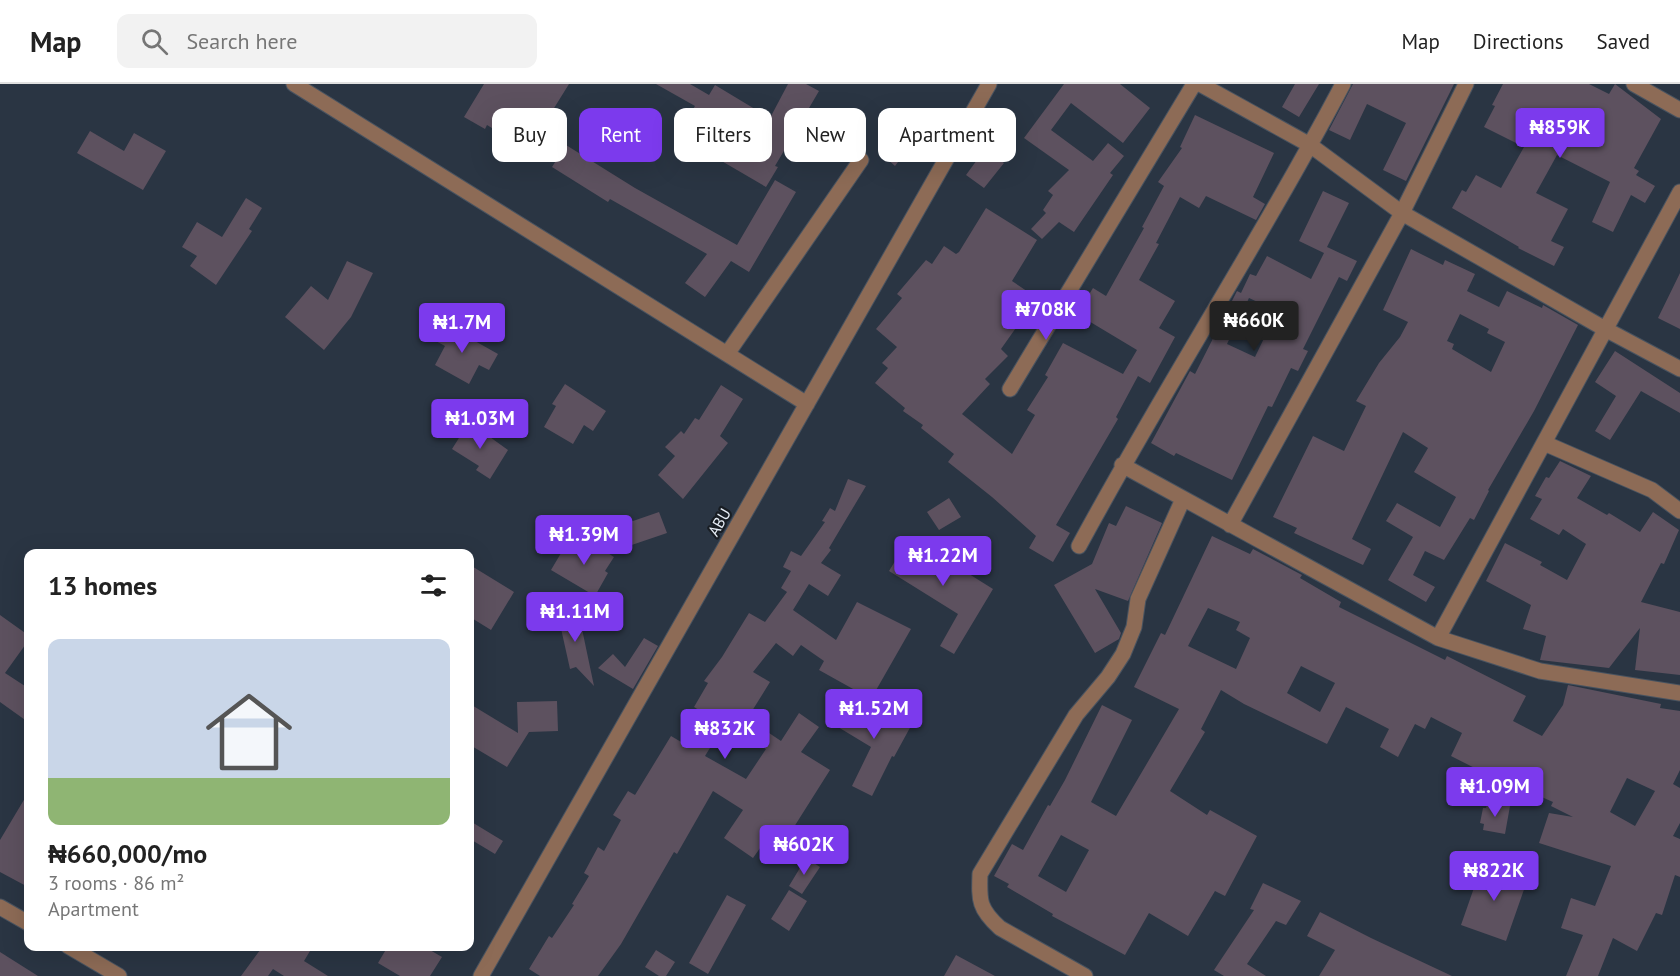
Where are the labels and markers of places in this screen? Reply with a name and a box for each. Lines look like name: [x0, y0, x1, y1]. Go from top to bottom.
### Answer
pin: ₦859K: [1518, 108, 1602, 159]
pin: ₦708K: [1004, 290, 1088, 341]
pin: ₦660K: [1212, 301, 1296, 352]
pin: ₦1.7M: [420, 303, 504, 354]
pin: ₦1.03M: [431, 399, 529, 450]
pin: ₦1.39M: [535, 515, 633, 566]
pin: ₦1.22M: [894, 536, 992, 587]
pin: ₦1.11M: [526, 592, 624, 643]
pin: ₦1.52M: [825, 689, 923, 740]
pin: ₦832K: [683, 709, 767, 760]
pin: ₦1.09M: [1446, 767, 1544, 818]
pin: ₦602K: [762, 825, 846, 876]
pin: ₦822K: [1452, 851, 1536, 902]

